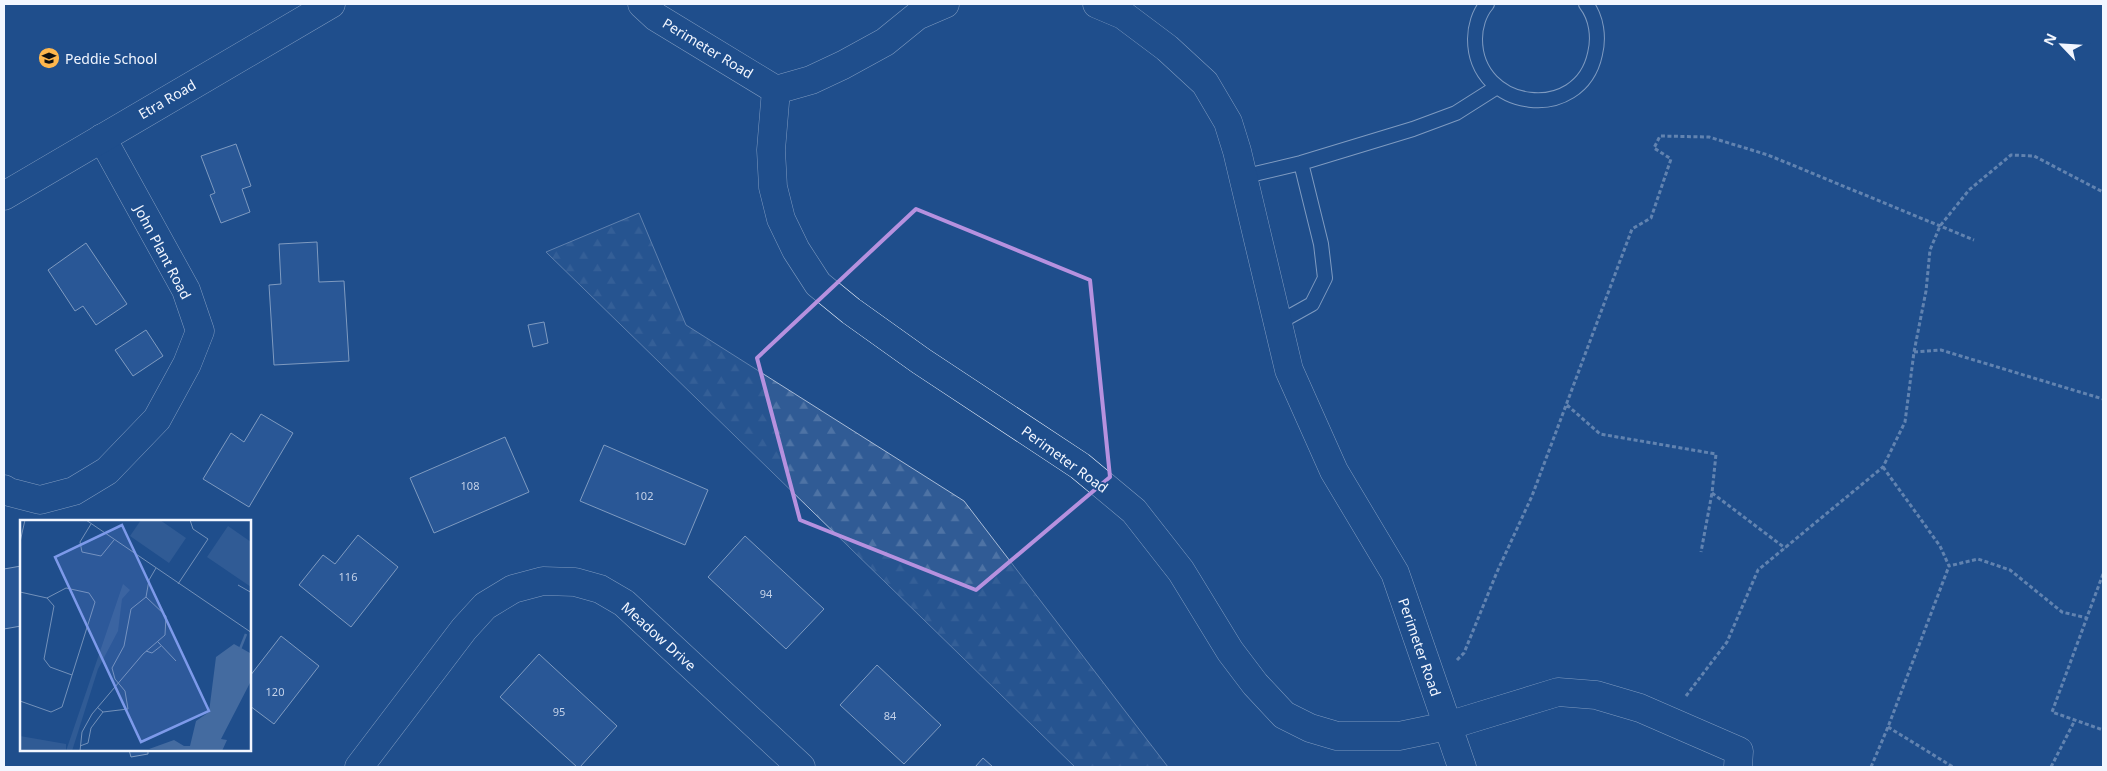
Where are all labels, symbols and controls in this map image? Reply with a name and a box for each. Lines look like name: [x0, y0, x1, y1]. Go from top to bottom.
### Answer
street label: Perimeter Road: [659, 13, 757, 83]
north arrow: [2037, 20, 2087, 70]
text: N: [2039, 30, 2061, 48]
school or university icon: Peddie School: [37, 46, 61, 70]
place label: Peddie School: [65, 49, 157, 68]
street label: Etra Road: [135, 75, 199, 123]
street label: John Plant Road: [129, 200, 196, 302]
street label: Perimeter Road: [1018, 421, 1112, 497]
house number: 108: [461, 478, 479, 493]
house number: 102: [635, 488, 653, 503]
inset map: [20, 520, 251, 751]
house number: 116: [339, 569, 357, 584]
house number: 94: [760, 586, 773, 601]
street label: Perimeter Road: [1394, 595, 1446, 699]
street label: Meadow Drive: [618, 597, 701, 675]
house number: 120: [266, 684, 284, 699]
house number: 95: [553, 704, 565, 719]
house number: 84: [884, 708, 897, 723]

